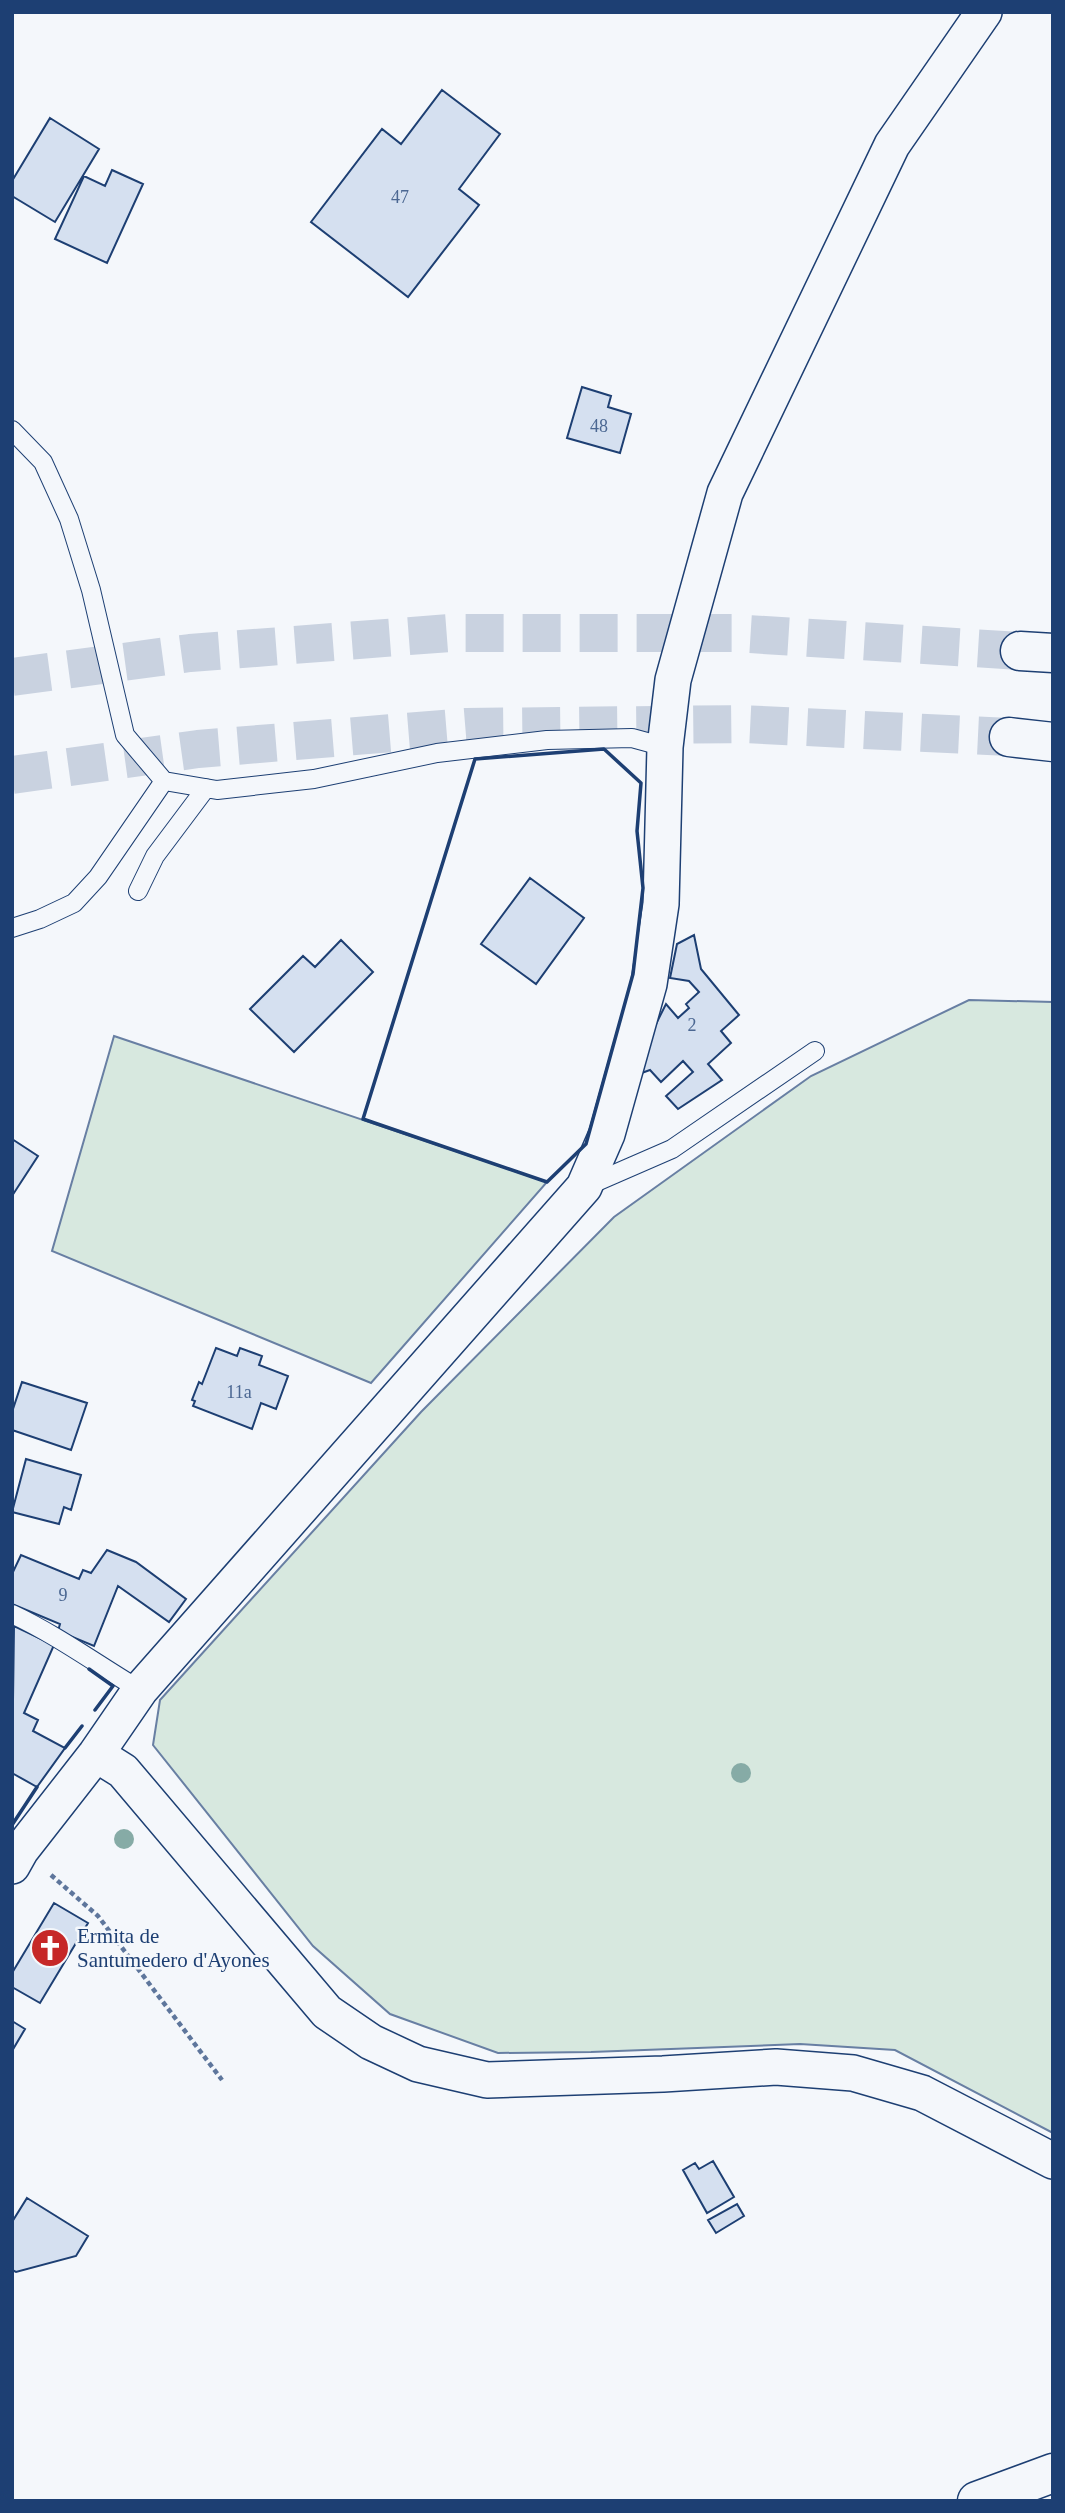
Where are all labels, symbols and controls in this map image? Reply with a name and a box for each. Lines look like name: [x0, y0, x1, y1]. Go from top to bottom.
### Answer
house number: 47: [391, 187, 409, 207]
house number: 48: [590, 416, 608, 436]
house number: 2: [688, 1015, 697, 1035]
house number: 11a: [226, 1382, 252, 1402]
house number: 9: [59, 1585, 68, 1605]
place label: Ermita de Santumedero d'Ayones: [77, 1924, 270, 1972]
church icon: Ermita de Santumedero d'Ayones: [29, 1927, 71, 1969]

